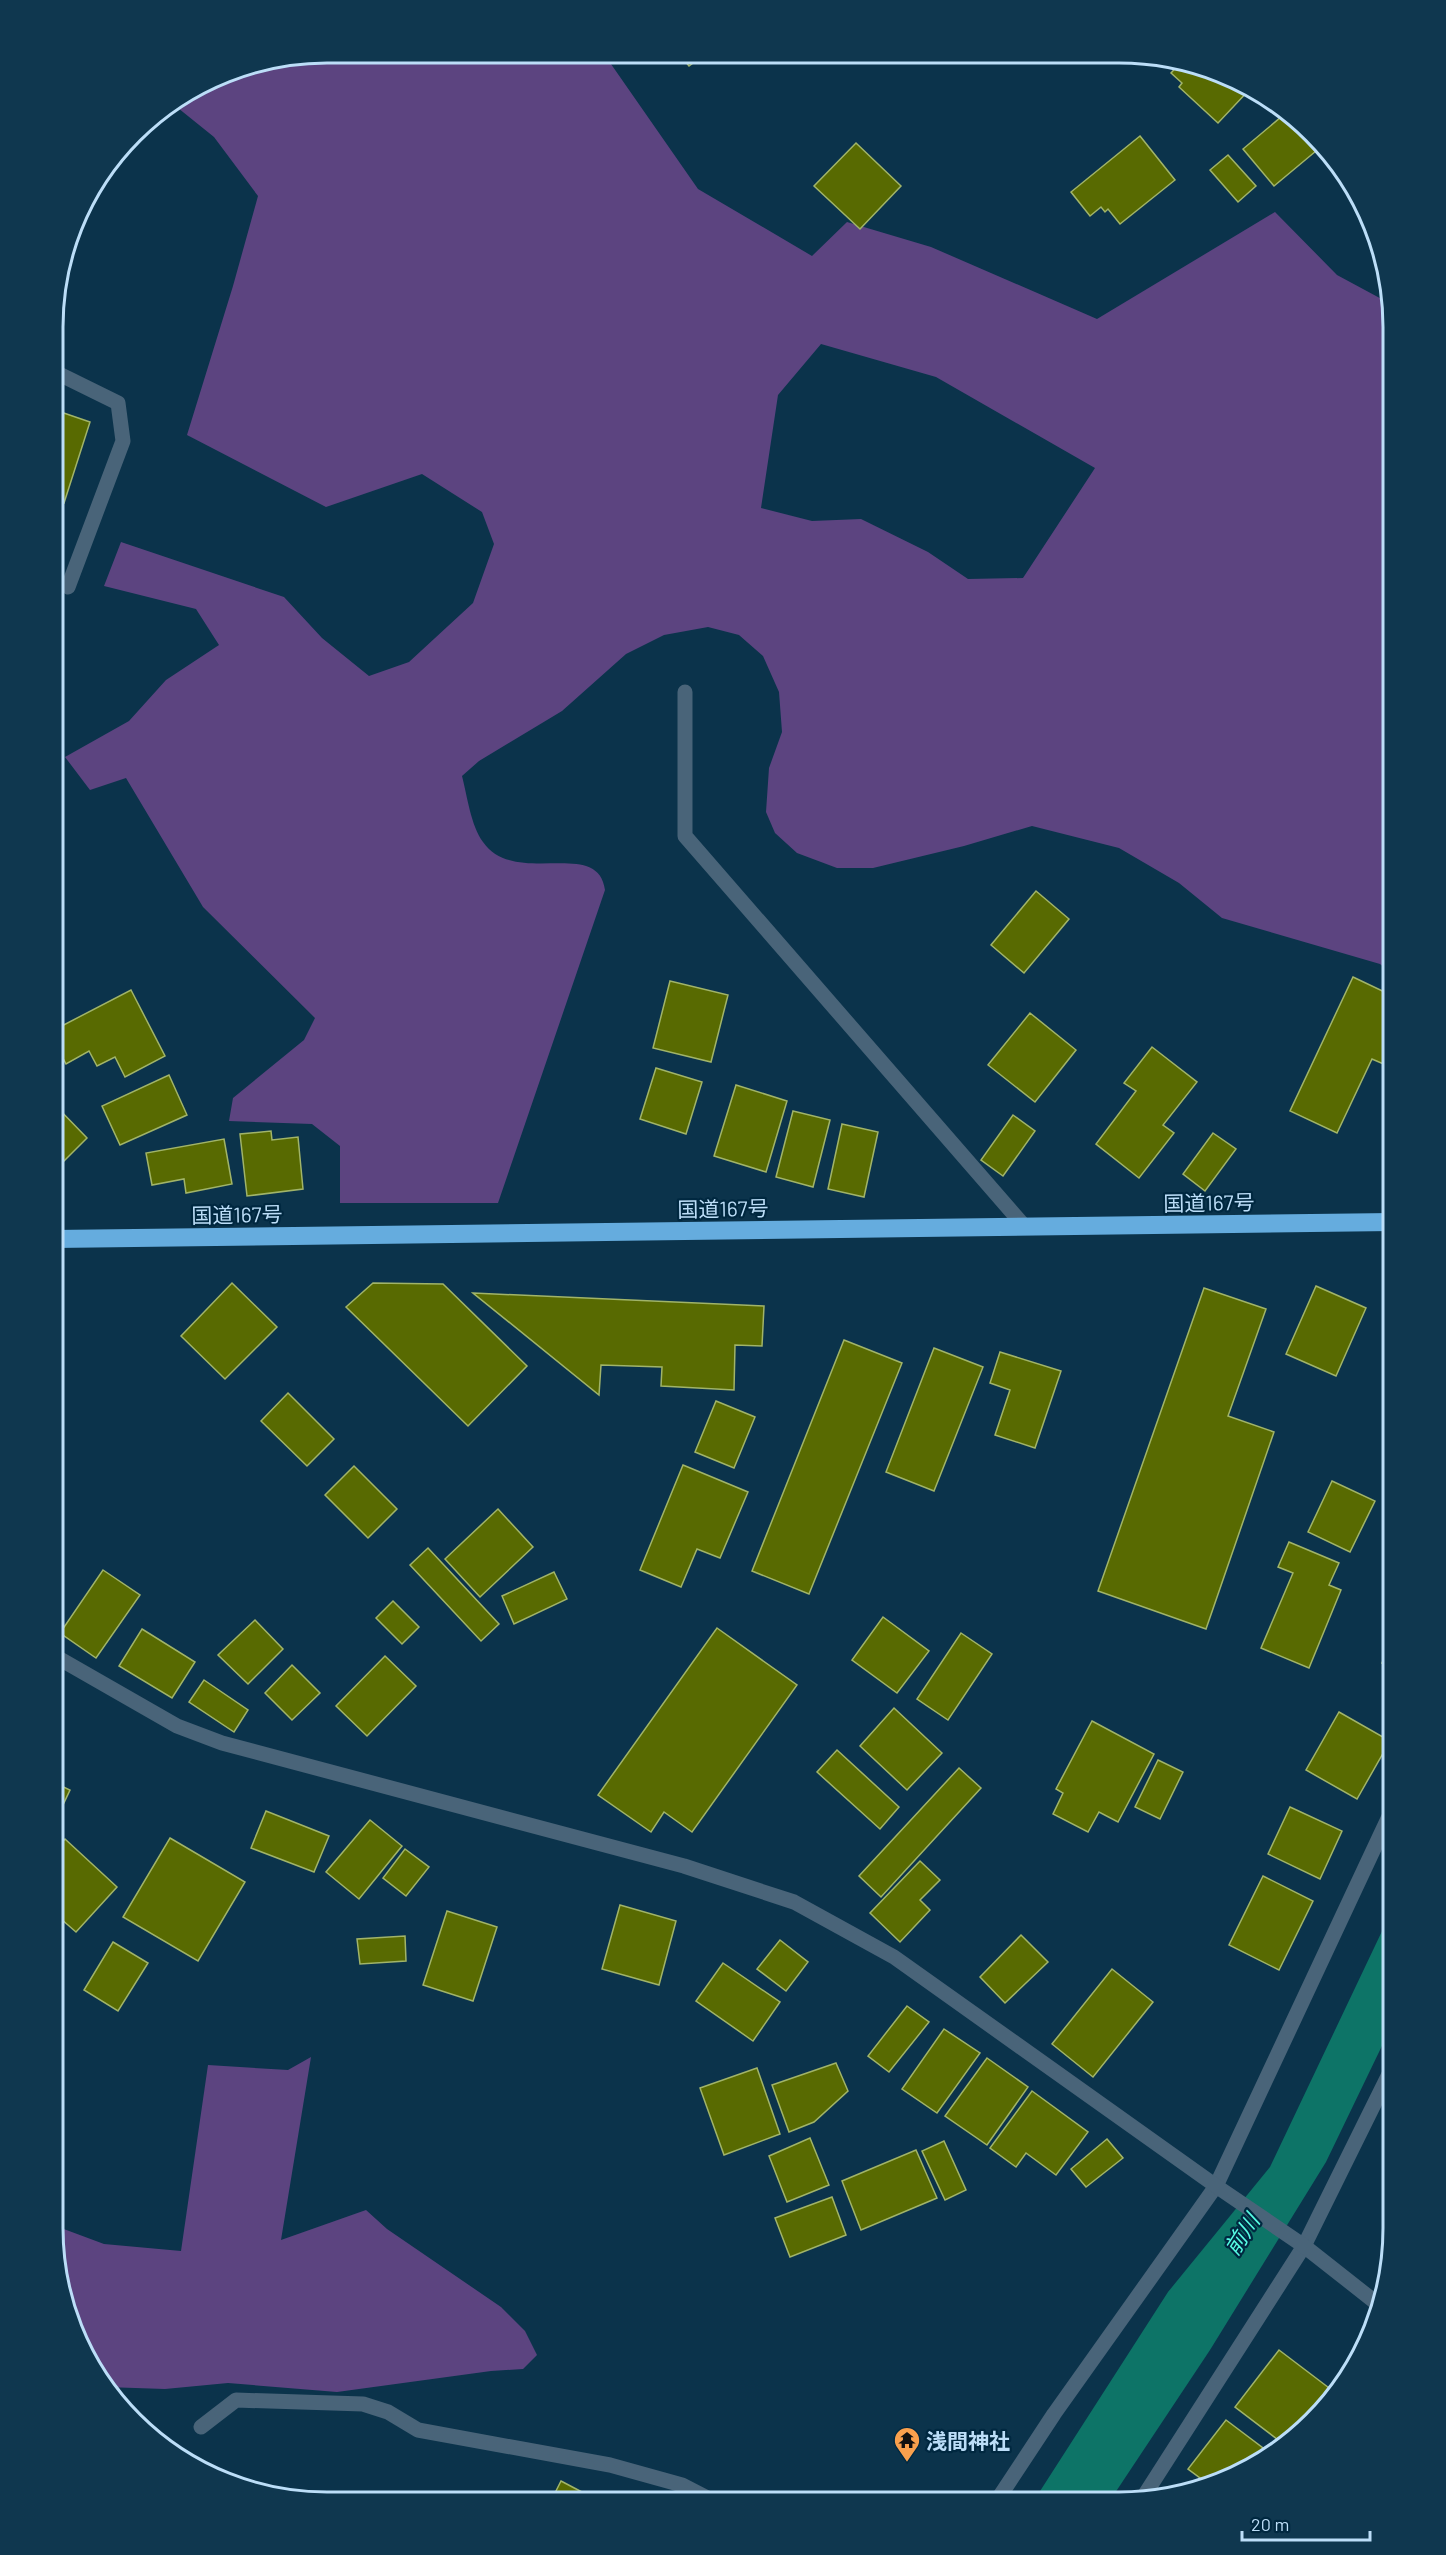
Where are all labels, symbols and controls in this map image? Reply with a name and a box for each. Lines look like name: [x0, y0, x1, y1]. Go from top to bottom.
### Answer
street label: 国道167号: [1163, 1189, 1255, 1215]
street label: 国道167号: [677, 1195, 769, 1221]
street label: 国道167号: [191, 1201, 283, 1227]
water label: 前川: [1218, 2207, 1265, 2260]
temple icon: 浅間神社: [892, 2425, 922, 2463]
place label: 浅間神社: [926, 2428, 1010, 2453]
scale bar: [1242, 2504, 1370, 2542]
text: 20 m: [1251, 2513, 1289, 2535]

